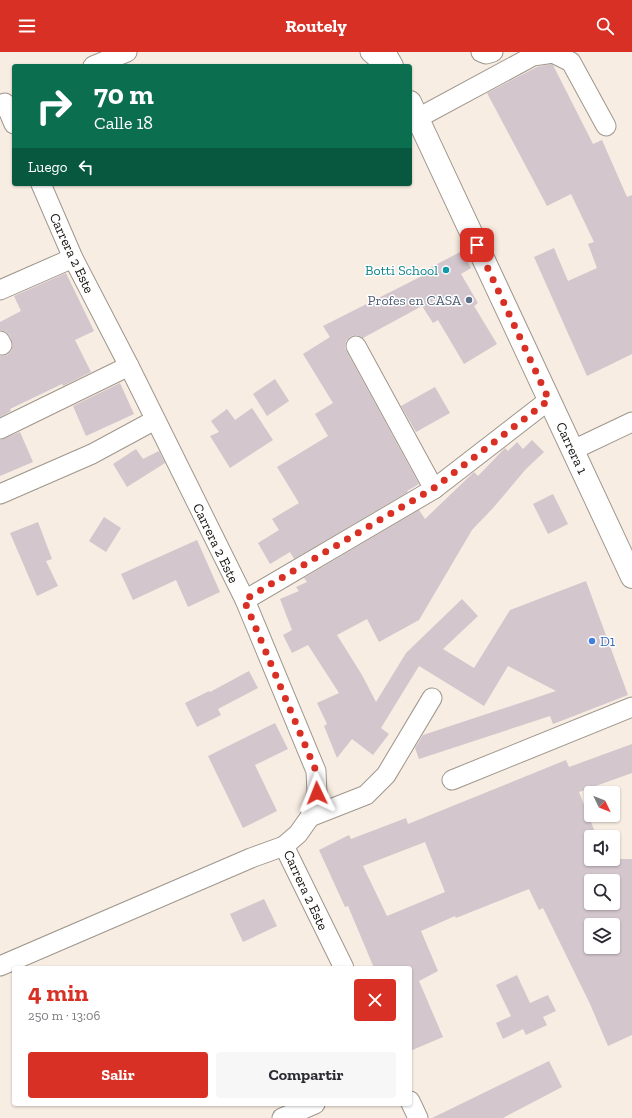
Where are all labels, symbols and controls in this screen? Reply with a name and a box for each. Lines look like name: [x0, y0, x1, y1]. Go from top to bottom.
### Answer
icon: menu: [16, 15, 38, 37]
text: Routely: [285, 15, 347, 37]
icon: search: [594, 15, 616, 37]
text: 70 m: [94, 78, 154, 111]
icon: right: [28, 80, 80, 132]
text: Calle 18: [94, 112, 153, 134]
icon: left: [75, 156, 97, 178]
text: Luego: [28, 158, 67, 176]
street label: Carrera 2 Este: [46, 210, 98, 296]
pin: [460, 228, 494, 262]
icon: arrive: [466, 234, 488, 256]
place label: Botti School: [365, 262, 438, 279]
marker: Botti School: [441, 265, 451, 275]
place label: Profes en CASA: [367, 292, 462, 309]
marker: Profes en CASA: [464, 295, 474, 305]
street label: Carrera 1: [552, 420, 591, 477]
street label: Carrera 2 Este: [189, 501, 242, 586]
place label: D1: [600, 633, 616, 650]
marker: D1: [587, 636, 597, 646]
position arrow: [296, 772, 338, 814]
north arrow: [584, 786, 620, 822]
map controls: [584, 786, 620, 954]
button: sound: [584, 830, 620, 866]
street label: Carrera 2 Este: [280, 847, 332, 933]
button: search: [584, 874, 620, 910]
button: layers: [584, 918, 620, 954]
text: 4 min: [28, 978, 89, 1007]
button: close: [354, 979, 396, 1021]
text: 250 m · 13:06: [28, 1008, 100, 1023]
button: Salir: [28, 1052, 208, 1098]
button: Compartir: [216, 1052, 396, 1098]

